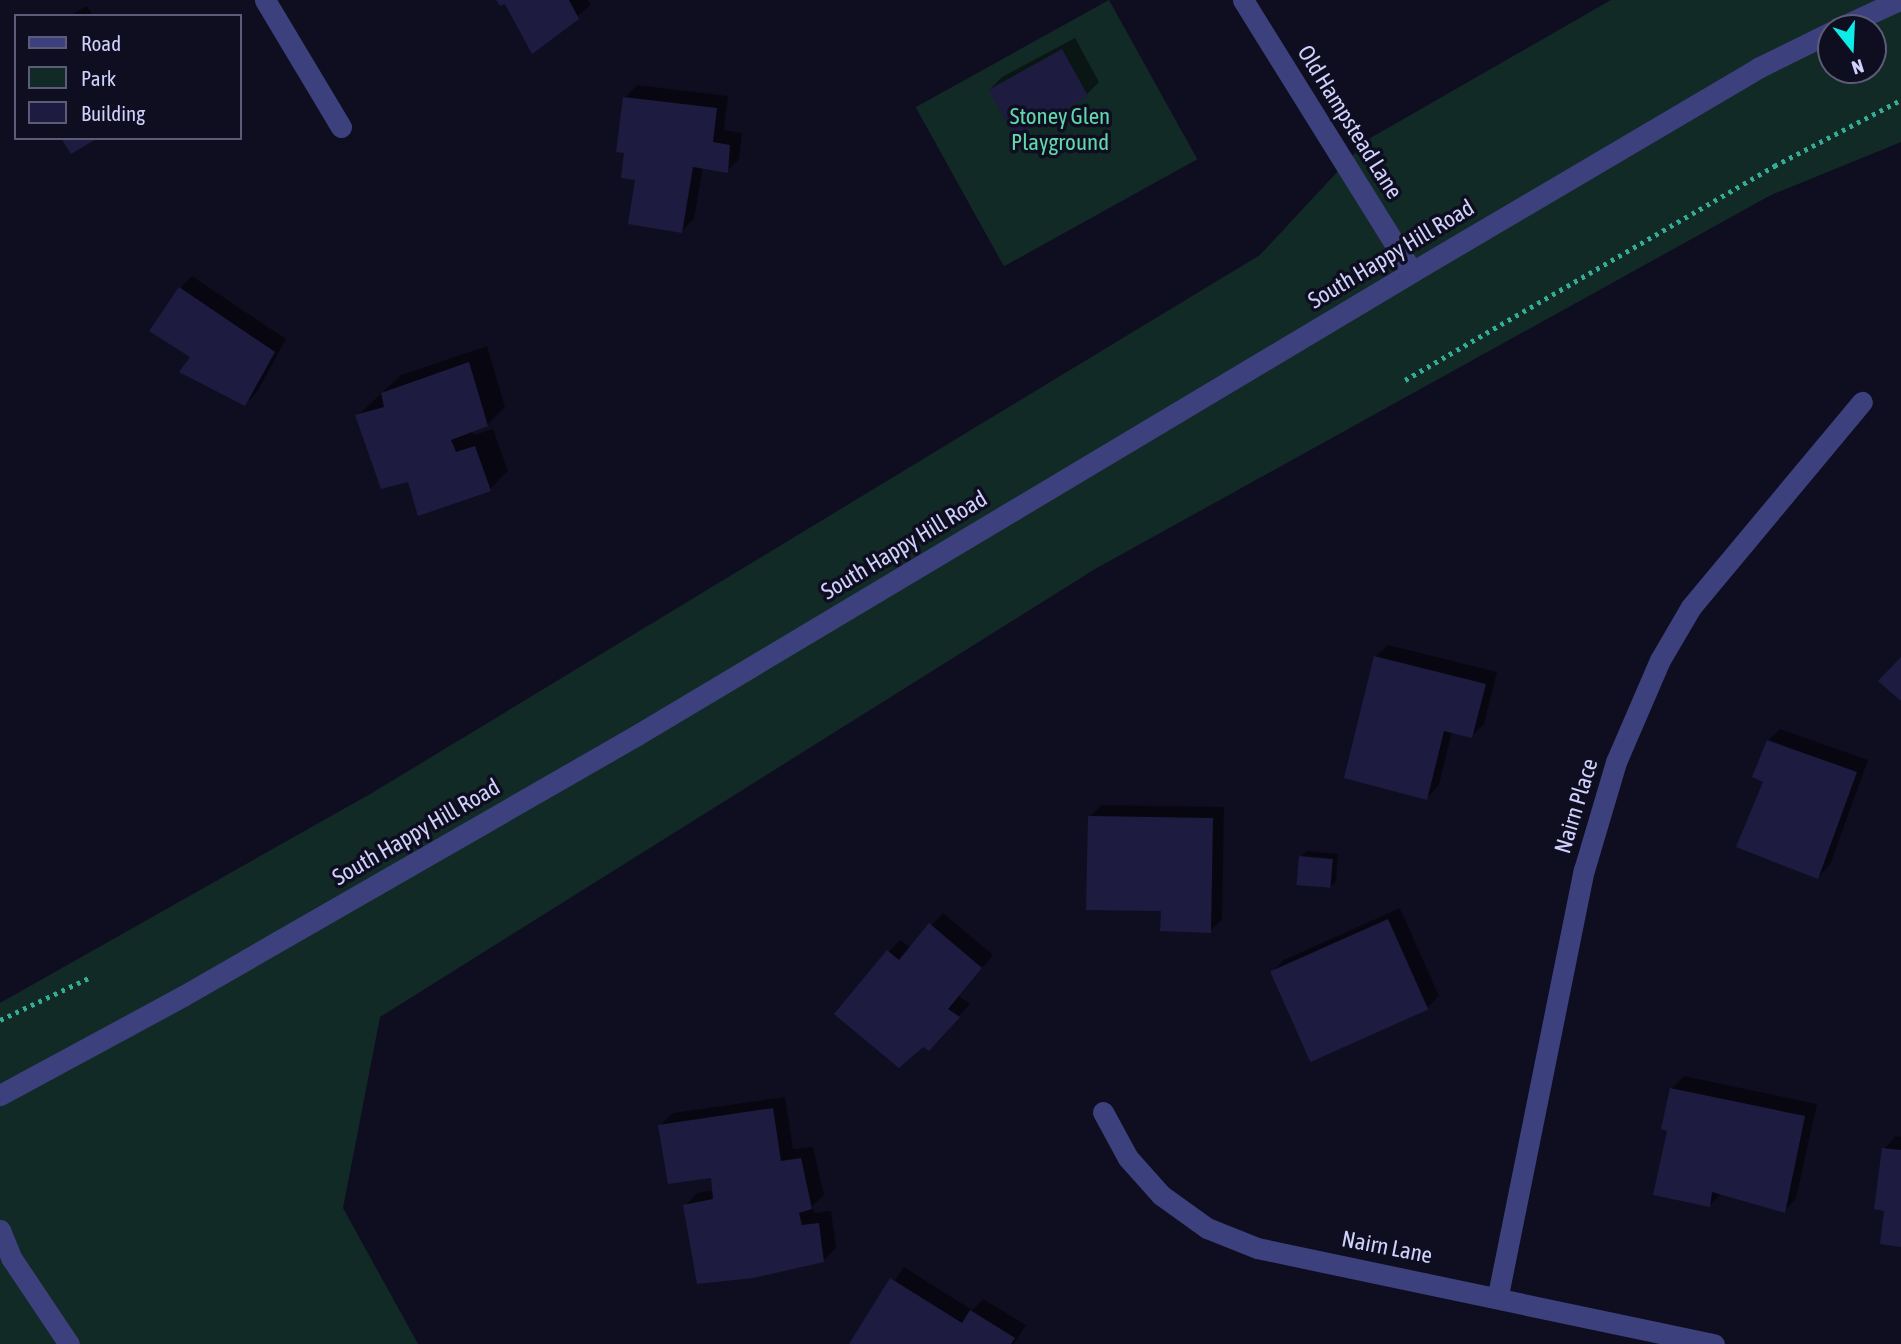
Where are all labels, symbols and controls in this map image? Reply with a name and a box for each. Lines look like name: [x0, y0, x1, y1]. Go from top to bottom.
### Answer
legend: [14, 14, 242, 140]
north arrow: [1817, 14, 1887, 84]
text: Road: [81, 31, 121, 55]
street label: Old Hampstead Lane: [1292, 40, 1408, 204]
text: N: [1849, 55, 1867, 79]
text: Park: [81, 66, 116, 90]
text: Building: [81, 101, 145, 125]
park label: Stoney Glen Playground: [1010, 102, 1110, 156]
street label: South Happy Hill Road: [1303, 194, 1479, 314]
street label: South Happy Hill Road: [816, 485, 992, 605]
street label: Nairn Place: [1549, 755, 1603, 857]
street label: South Happy Hill Road: [327, 773, 505, 891]
street label: Nairn Lane: [1339, 1225, 1435, 1269]

